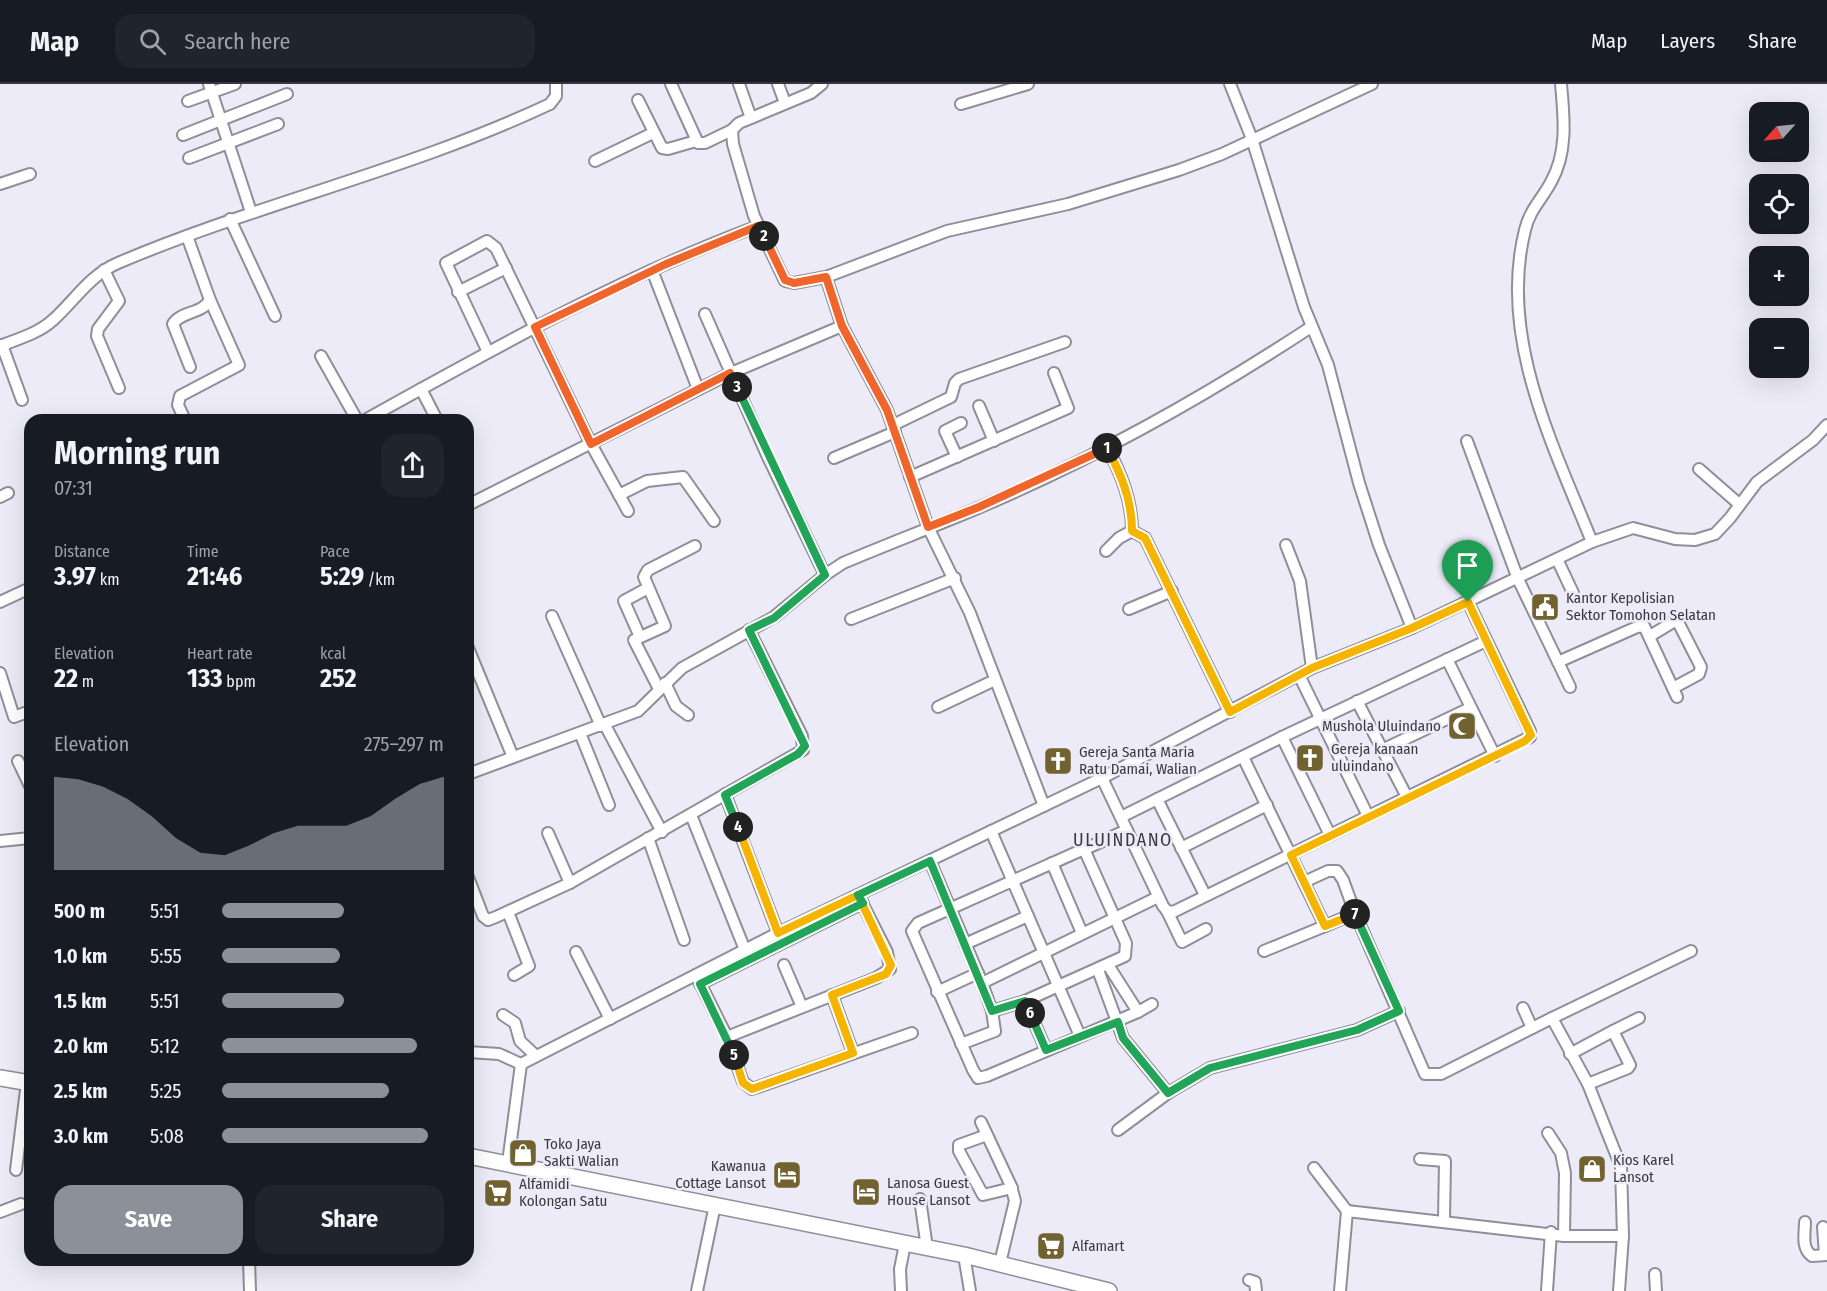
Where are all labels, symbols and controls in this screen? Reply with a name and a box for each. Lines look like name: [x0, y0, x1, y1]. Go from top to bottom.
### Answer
search box: [115, 14, 535, 68]
text: Map: [30, 25, 79, 58]
icon: search: [136, 25, 169, 58]
text: Search here: [184, 28, 290, 55]
text: Map: [1591, 28, 1627, 54]
text: Layers: [1660, 28, 1715, 54]
text: Share: [1748, 28, 1797, 54]
north arrow: [1749, 102, 1809, 162]
map controls: [1749, 102, 1809, 378]
button: locate: [1749, 174, 1809, 234]
pin: 2: [749, 221, 779, 251]
text: 2: [760, 226, 768, 245]
button: +: [1749, 246, 1809, 306]
button: −: [1749, 318, 1809, 378]
pin: 3: [722, 372, 752, 402]
text: 3: [733, 377, 741, 396]
text: Morning run: [54, 433, 220, 473]
pin: 1: [1092, 433, 1122, 463]
button: share: [381, 434, 444, 497]
text: 1: [1104, 438, 1110, 457]
text: 07:31: [54, 476, 93, 500]
pin: [1442, 540, 1493, 602]
text: Distance: [54, 542, 110, 561]
text: Time: [187, 542, 219, 561]
text: Pace: [320, 542, 350, 561]
icon: arrive: [1451, 549, 1484, 582]
text: 3.97: [54, 561, 96, 592]
text: 21:46: [187, 561, 242, 592]
text: 5:29: [320, 561, 364, 592]
text: km: [96, 570, 119, 589]
text: /km: [364, 570, 395, 589]
place label: Kantor Kepolisian Sektor Tomohon Selatan: [1566, 589, 1716, 624]
public building icon: Kantor Kepolisian Sektor Tomohon Selatan: [1529, 591, 1561, 623]
text: Elevation: [54, 644, 114, 663]
text: Heart rate: [187, 644, 253, 663]
text: kcal: [320, 644, 346, 663]
text: 22: [54, 663, 78, 694]
text: 133: [187, 663, 223, 694]
text: 252: [320, 663, 357, 694]
text: m: [78, 672, 94, 691]
text: bpm: [223, 672, 256, 691]
mosque icon: Mushola Uluindano: [1446, 710, 1478, 742]
place label: Mushola Uluindano: [1322, 717, 1441, 735]
text: Elevation: [54, 732, 129, 756]
text: 275–297 m: [364, 732, 444, 756]
place label: Gereja kanaan uluindano: [1331, 740, 1418, 775]
church icon: Gereja kanaan uluindano: [1294, 742, 1326, 774]
place label: Gereja Santa Maria Ratu Damai, Walian: [1079, 743, 1197, 778]
church icon: Gereja Santa Maria Ratu Damai, Walian: [1042, 745, 1074, 777]
pin: 4: [723, 812, 753, 842]
text: 4: [734, 817, 742, 836]
district label: ULUINDANO: [1073, 829, 1173, 851]
text: 500 m: [54, 899, 105, 923]
text: 5:51: [150, 899, 180, 923]
pin: 7: [1340, 899, 1370, 929]
text: 7: [1352, 904, 1358, 923]
text: 1.0 km: [54, 944, 107, 968]
text: 5:55: [150, 944, 182, 968]
text: 1.5 km: [54, 989, 107, 1013]
text: 5:51: [150, 989, 180, 1013]
pin: 6: [1015, 998, 1045, 1028]
text: 6: [1026, 1003, 1034, 1022]
text: 2.0 km: [54, 1034, 108, 1058]
text: 5:12: [150, 1034, 179, 1058]
pin: 5: [719, 1040, 749, 1070]
text: 5: [730, 1045, 738, 1064]
text: 2.5 km: [54, 1079, 107, 1103]
text: 5:25: [150, 1079, 181, 1103]
text: 3.0 km: [54, 1124, 108, 1148]
text: 5:08: [150, 1124, 184, 1148]
place label: Toko Jaya Sakti Walian: [544, 1135, 619, 1170]
shop icon: Toko Jaya Sakti Walian: [507, 1137, 539, 1169]
place label: Kios Karel Lansot: [1613, 1151, 1674, 1186]
shop icon: Kios Karel Lansot: [1576, 1153, 1608, 1185]
place label: Kawanua Cottage Lansot: [675, 1157, 766, 1192]
hotel icon: Kawanua Cottage Lansot: [771, 1159, 803, 1191]
place label: Lanosa Guest House Lansot: [887, 1174, 970, 1209]
place label: Alfamidi Kolongan Satu: [519, 1175, 607, 1210]
hotel icon: Lanosa Guest House Lansot: [850, 1176, 882, 1208]
supermarket icon: Alfamidi Kolongan Satu: [482, 1177, 514, 1209]
button: Save: [54, 1185, 243, 1254]
button: Share: [255, 1185, 444, 1254]
supermarket icon: Alfamart: [1035, 1230, 1067, 1262]
place label: Alfamart: [1072, 1237, 1125, 1255]

